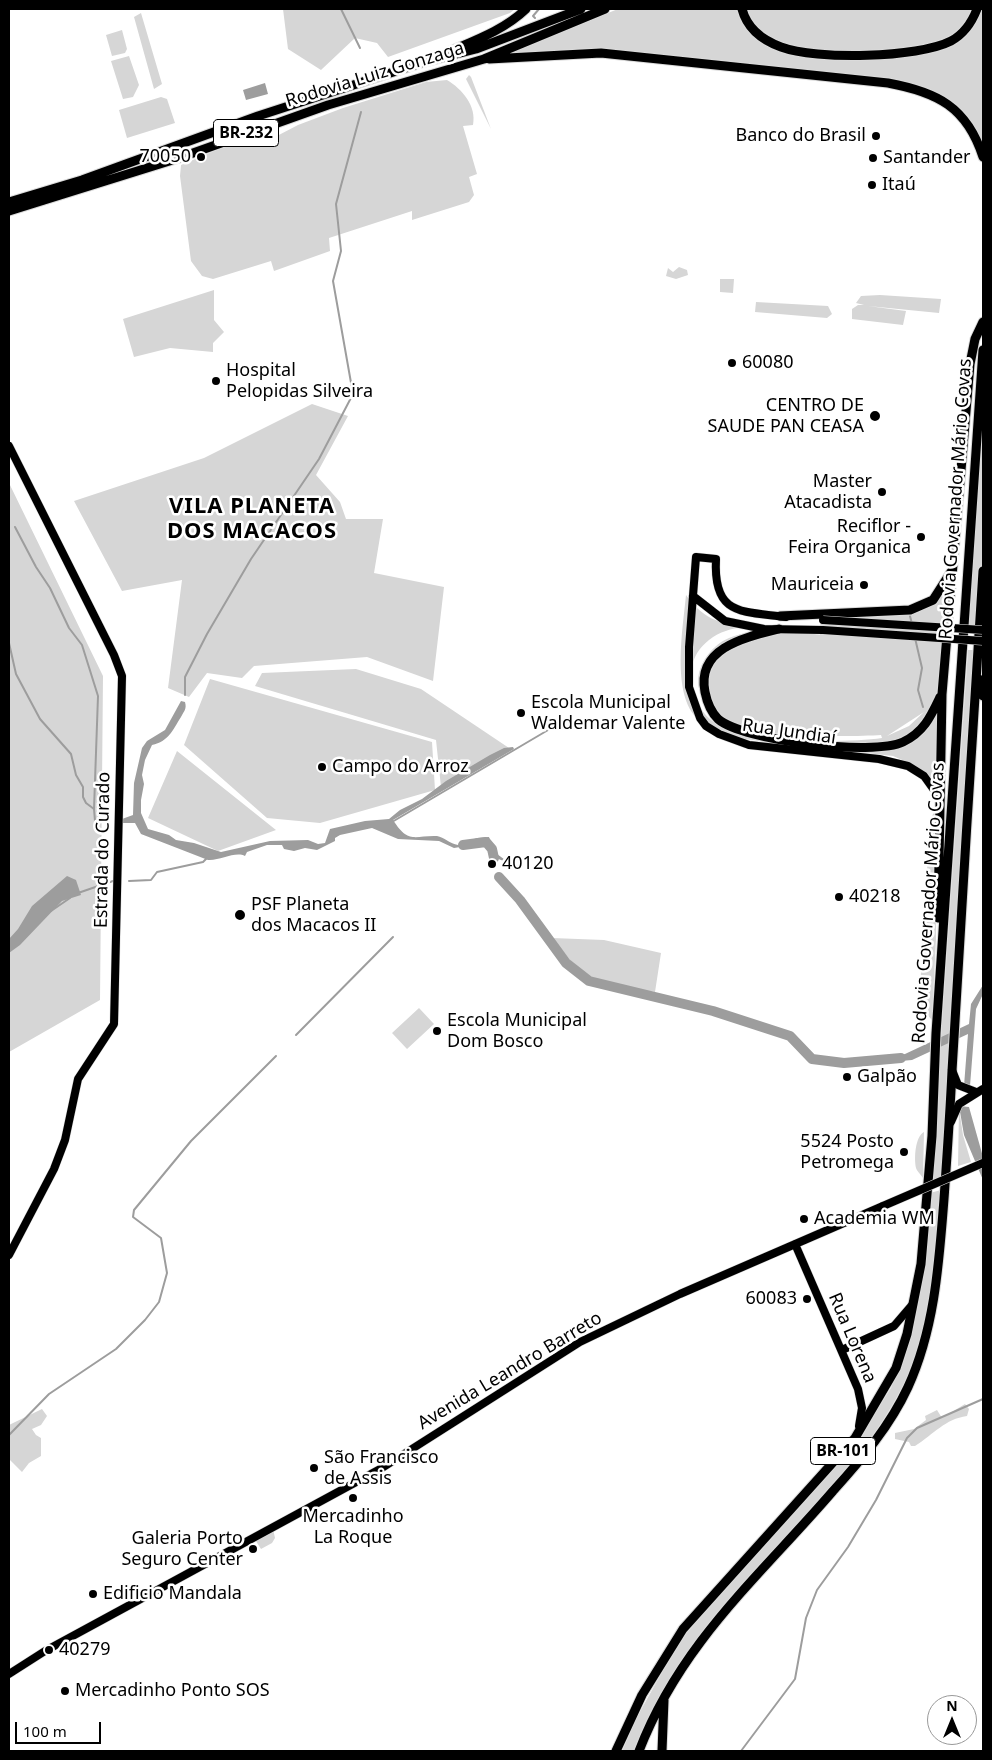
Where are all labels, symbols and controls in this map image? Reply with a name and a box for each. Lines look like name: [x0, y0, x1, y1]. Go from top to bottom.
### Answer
street label: Rodovia Luiz Gonzaga: [283, 38, 467, 112]
road number: BR-232: [214, 120, 278, 146]
place label: Banco do Brasil: [735, 125, 866, 147]
marker: Banco do Brasil: [870, 130, 882, 142]
place label: 70050: [140, 146, 191, 168]
place label: Santander: [883, 147, 970, 169]
marker: 70050: [195, 151, 207, 163]
marker: Santander: [867, 152, 879, 164]
place label: Itaú: [882, 174, 916, 196]
marker: Itaú: [866, 179, 878, 191]
place label: 60080: [742, 352, 793, 374]
marker: 60080: [726, 357, 738, 369]
street label: Rodovia Governador Mário Covas: [935, 358, 977, 640]
place label: Hospital Pelopidas Silveira: [226, 360, 373, 402]
marker: Hospital Pelopidas Silveira: [210, 375, 222, 387]
place label: CENTRO DE SAUDE PAN CEASA: [708, 395, 864, 438]
marker: CENTRO DE SAUDE PAN CEASA: [868, 409, 882, 423]
place label: Master Atacadista: [784, 471, 872, 514]
marker: Master Atacadista: [876, 486, 888, 498]
district label: VILA PLANETA DOS MACACOS: [166, 494, 338, 546]
place label: Reciflor - Feira Organica: [788, 516, 911, 558]
marker: Reciflor - Feira Organica: [915, 531, 927, 543]
place label: Mauriceia: [771, 574, 854, 596]
marker: Mauriceia: [858, 579, 870, 591]
place label: Escola Municipal Waldemar Valente: [531, 692, 685, 734]
marker: Escola Municipal Waldemar Valente: [515, 707, 527, 719]
street label: Rua Jundiaí: [741, 715, 837, 749]
place label: Campo do Arroz: [332, 756, 469, 778]
marker: Campo do Arroz: [316, 761, 328, 773]
street label: Rodovia Governador Mário Covas: [908, 762, 950, 1044]
street label: Estrada do Curado: [91, 772, 115, 928]
place label: 40120: [502, 853, 553, 875]
marker: 40120: [486, 858, 498, 870]
place label: 40218: [849, 886, 900, 908]
marker: 40218: [833, 891, 845, 903]
place label: PSF Planeta dos Macacos II: [251, 894, 376, 936]
marker: PSF Planeta dos Macacos II: [233, 908, 247, 922]
place label: Escola Municipal Dom Bosco: [447, 1010, 587, 1052]
marker: Escola Municipal Dom Bosco: [431, 1025, 443, 1037]
place label: Galpão: [857, 1066, 917, 1088]
marker: Galpão: [841, 1071, 853, 1083]
place label: 5524 Posto Petromega: [800, 1131, 894, 1174]
marker: 5524 Posto Petromega: [898, 1146, 910, 1158]
place label: Academia WM: [814, 1208, 935, 1230]
marker: Academia WM: [798, 1213, 810, 1225]
place label: 60083: [746, 1288, 797, 1310]
street label: Rua Lorena: [823, 1290, 881, 1386]
marker: 60083: [801, 1293, 813, 1305]
street label: Avenida Leandro Barreto: [414, 1307, 606, 1435]
road number: BR-101: [810, 1438, 876, 1464]
place label: São Francisco de Assis: [324, 1447, 439, 1490]
marker: São Francisco de Assis: [308, 1462, 320, 1474]
marker: Mercadinho La Roque: [347, 1492, 359, 1504]
place label: Mercadinho La Roque: [302, 1506, 404, 1548]
place label: Galeria Porto Seguro Center: [121, 1528, 243, 1570]
marker: Galeria Porto Seguro Center: [247, 1543, 259, 1555]
place label: Edificio Mandala: [103, 1583, 242, 1605]
marker: Edificio Mandala: [87, 1588, 99, 1600]
place label: 40279: [59, 1639, 110, 1661]
marker: 40279: [43, 1644, 55, 1656]
place label: Mercadinho Ponto SOS: [75, 1680, 270, 1702]
marker: Mercadinho Ponto SOS: [59, 1685, 71, 1697]
north arrow: [927, 1695, 977, 1745]
text: N: [946, 1696, 958, 1715]
scale bar: [18, 1712, 104, 1744]
text: 100 m: [23, 1721, 67, 1741]

